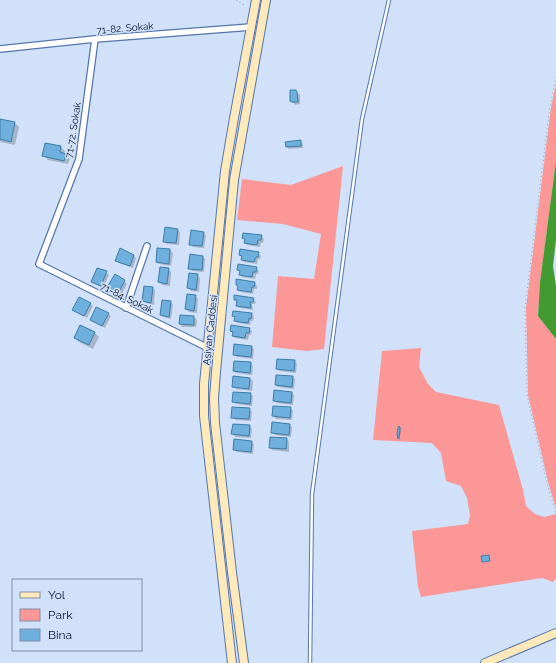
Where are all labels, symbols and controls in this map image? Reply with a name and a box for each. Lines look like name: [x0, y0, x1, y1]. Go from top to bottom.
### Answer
street label: 71-82. Sokak: [96, 20, 155, 36]
street label: 71-72. Sokak: [63, 101, 83, 159]
street label: 71-84. Sokak: [99, 280, 156, 316]
street label: Aşiyan Caddesi: [201, 294, 219, 366]
legend: [12, 579, 142, 651]
text: Yol: [48, 588, 66, 602]
text: Park: [48, 608, 73, 622]
text: Bina: [48, 628, 72, 642]

